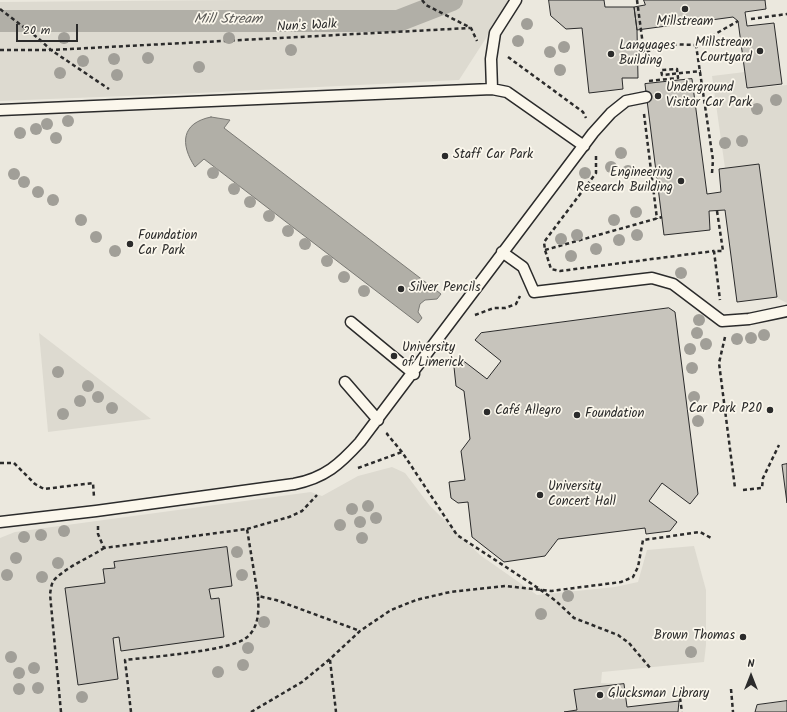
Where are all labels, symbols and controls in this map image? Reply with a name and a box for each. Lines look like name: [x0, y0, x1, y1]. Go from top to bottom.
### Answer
marker: Millstream: [680, 4, 690, 14]
water label: Mill Stream: [194, 13, 262, 29]
place label: Millstream: [657, 15, 713, 31]
scale bar: [18, 16, 80, 42]
street label: Nun's Walk: [277, 18, 337, 36]
text: 20 m: [23, 21, 50, 40]
place label: Millstream Courtyard: [695, 36, 752, 67]
place label: Languages Building: [619, 39, 675, 70]
marker: Millstream Courtyard: [755, 46, 765, 56]
marker: Languages Building: [606, 49, 616, 59]
place label: Underground Visitor Car Park: [666, 81, 752, 112]
marker: Underground Visitor Car Park: [653, 91, 663, 101]
place label: Staff Car Park: [453, 148, 533, 164]
marker: Staff Car Park: [440, 151, 450, 161]
place label: Engineering Research Building: [576, 166, 673, 197]
marker: Engineering Research Building: [676, 176, 686, 186]
place label: Foundation Car Park: [138, 229, 197, 260]
marker: Foundation Car Park: [125, 239, 135, 249]
place label: Silver Pencils: [409, 281, 480, 297]
marker: Silver Pencils: [396, 284, 406, 294]
place label: University of Limerick: [402, 341, 464, 372]
marker: University of Limerick: [389, 351, 399, 361]
place label: Car Park P20: [689, 402, 762, 418]
place label: Café Allegro: [495, 404, 561, 420]
marker: Car Park P20: [765, 405, 775, 415]
marker: Café Allegro: [482, 407, 492, 417]
place label: Foundation: [585, 407, 644, 423]
marker: Foundation: [572, 410, 582, 420]
place label: University Concert Hall: [548, 480, 616, 511]
marker: University Concert Hall: [535, 490, 545, 500]
place label: Brown Thomas: [654, 629, 735, 645]
marker: Brown Thomas: [738, 632, 748, 642]
text: N: [748, 655, 754, 673]
north arrow: [731, 656, 771, 696]
place label: Glucksman Library: [608, 687, 709, 703]
marker: Glucksman Library: [595, 690, 605, 700]

